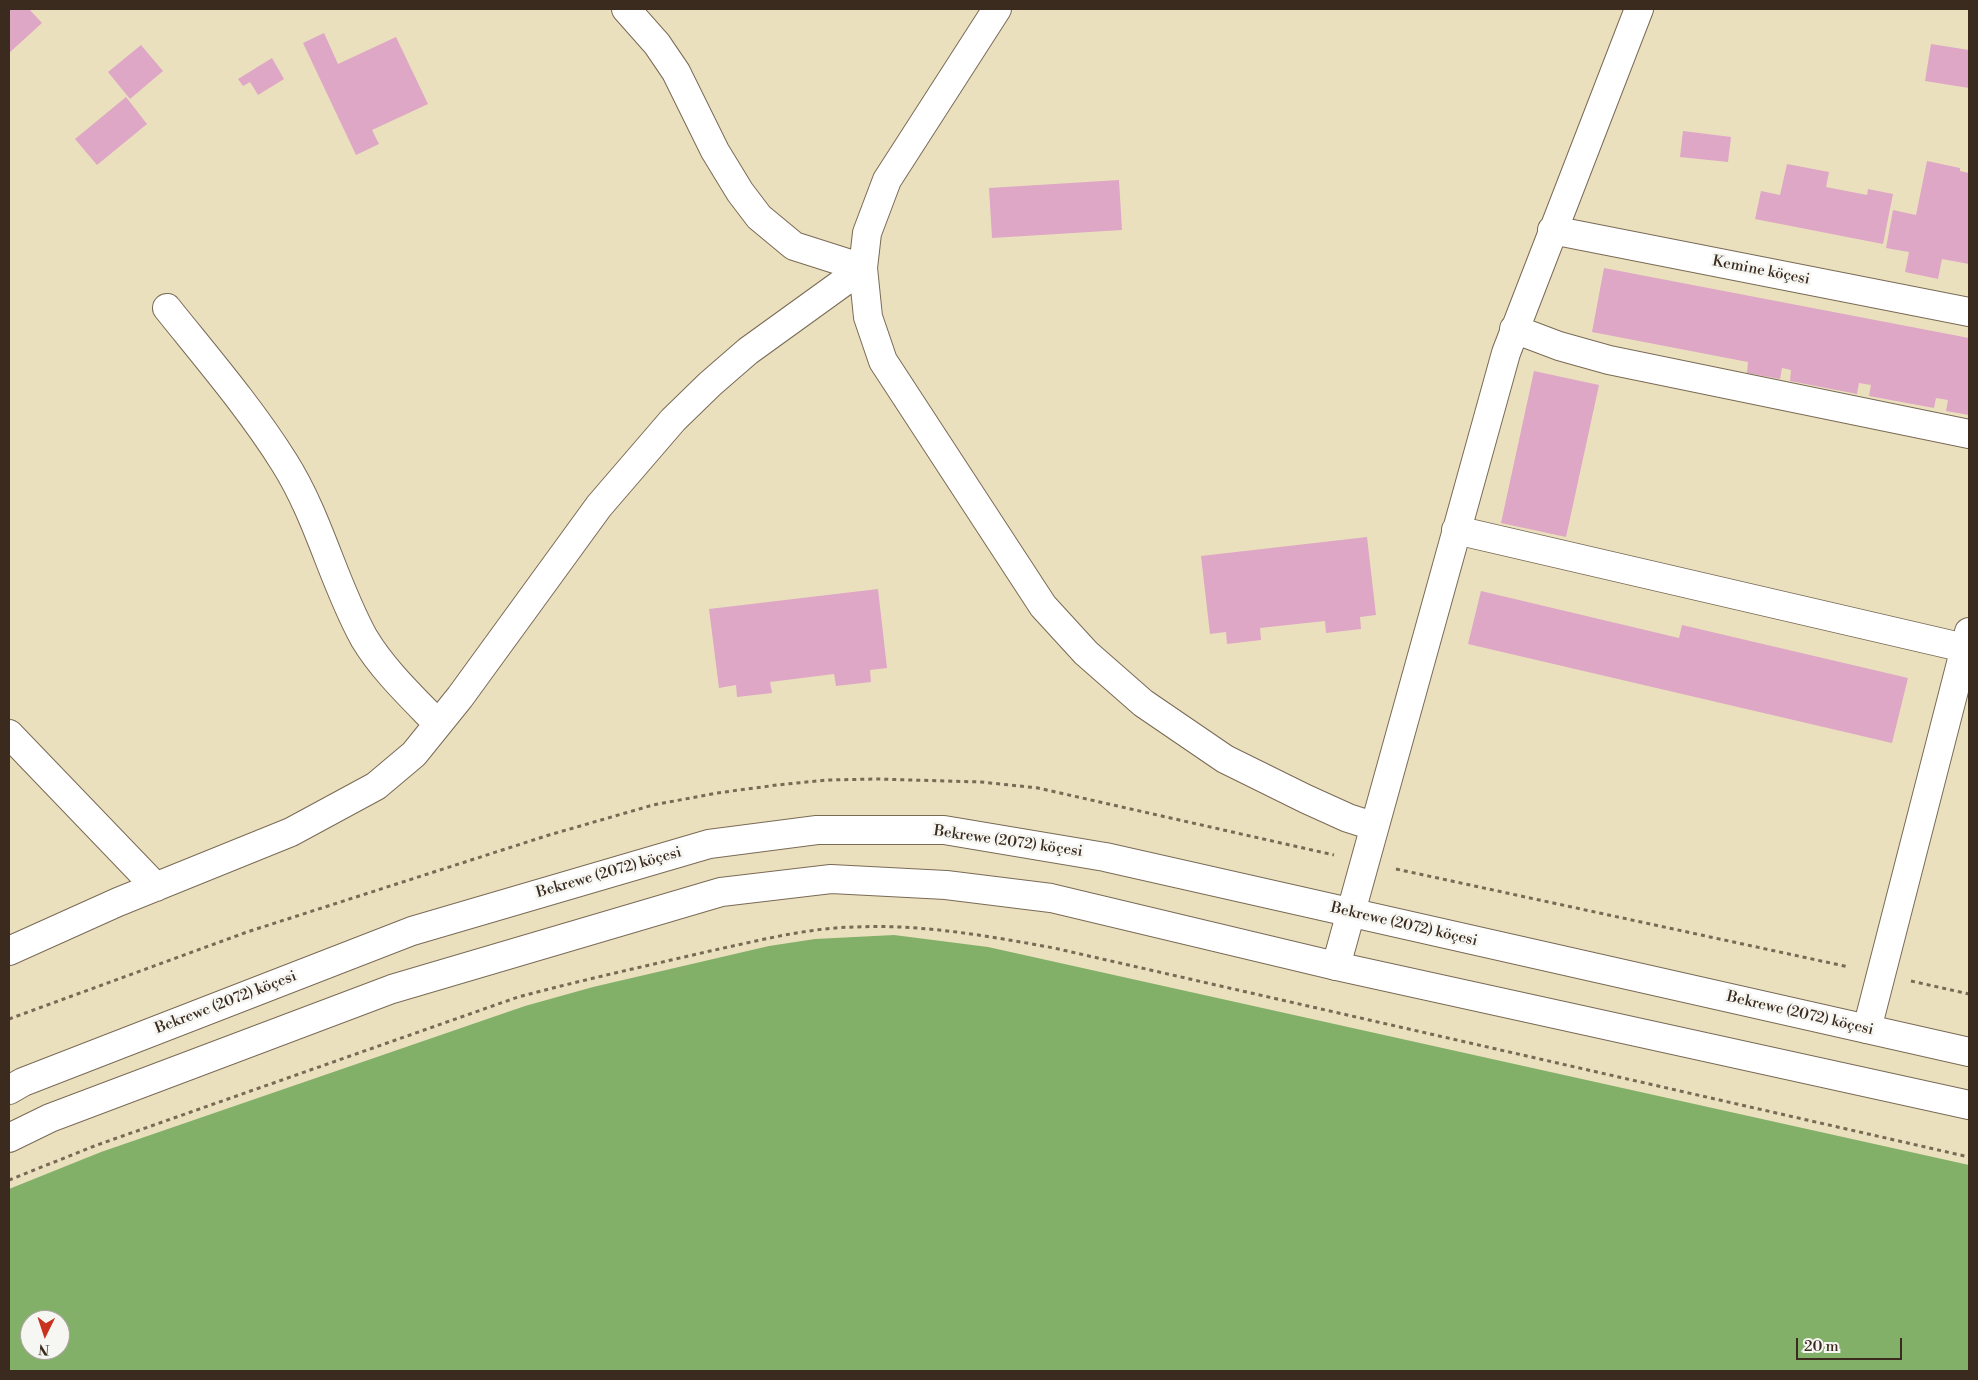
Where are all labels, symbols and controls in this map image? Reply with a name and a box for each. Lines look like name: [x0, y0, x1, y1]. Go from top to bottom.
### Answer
street label: Kemine köçesi: [1711, 253, 1811, 289]
street label: Bekrewe (2072) köçesi: [932, 823, 1084, 861]
street label: Bekrewe (2072) köçesi: [534, 844, 684, 902]
street label: Bekrewe (2072) köçesi: [1329, 899, 1479, 951]
street label: Bekrewe (2072) köçesi: [153, 968, 299, 1038]
street label: Bekrewe (2072) köçesi: [1725, 988, 1875, 1040]
north arrow: [20, 1310, 70, 1360]
scale bar: [1798, 1328, 1904, 1360]
text: 20 m: [1804, 1337, 1839, 1356]
text: N: [38, 1340, 50, 1358]

